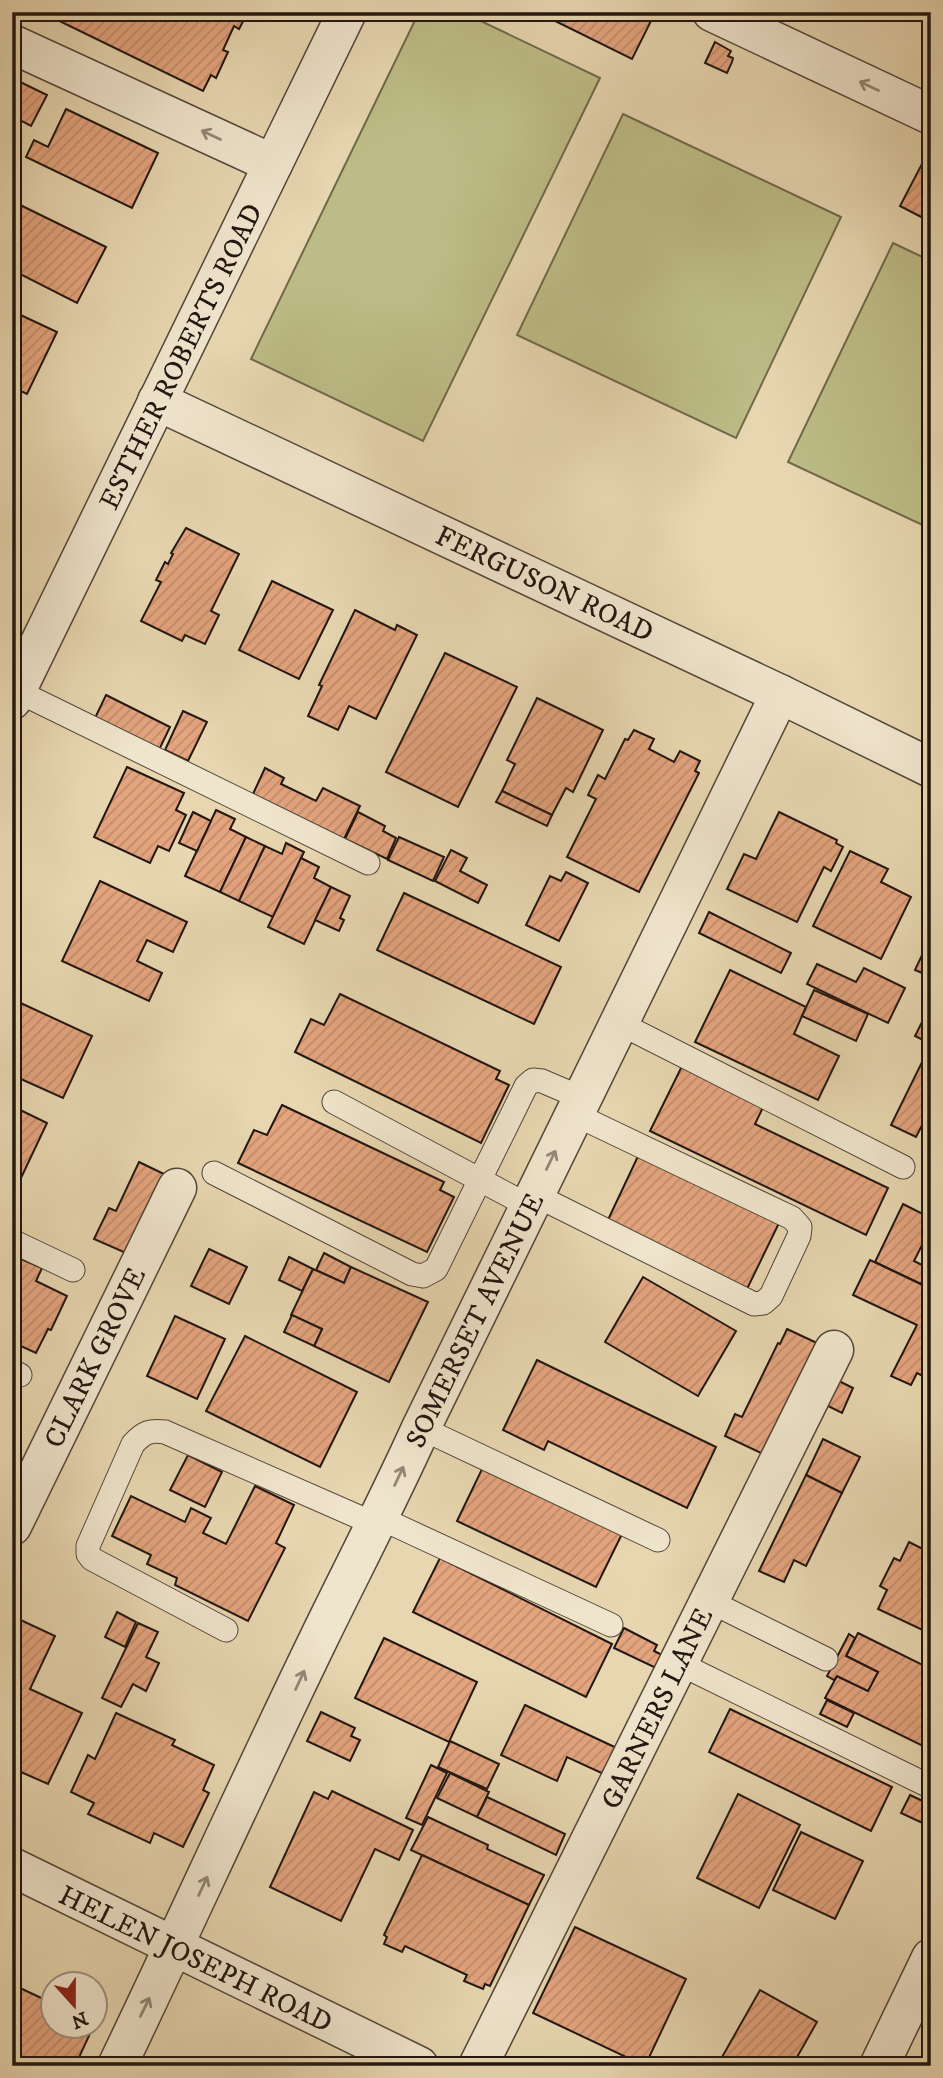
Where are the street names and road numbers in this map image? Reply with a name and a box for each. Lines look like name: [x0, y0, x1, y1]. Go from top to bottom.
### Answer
street label: ESTHER ROBERTS ROAD: [92, 198, 271, 516]
street label: FERGUSON ROAD: [430, 519, 659, 650]
street label: SOMERSET AVENUE: [398, 1188, 552, 1454]
street label: CLARK GROVE: [37, 1262, 154, 1454]
street label: GARNERS LANE: [594, 1602, 721, 1815]
street label: HELEN JOSEPH ROAD: [54, 1877, 338, 2039]

